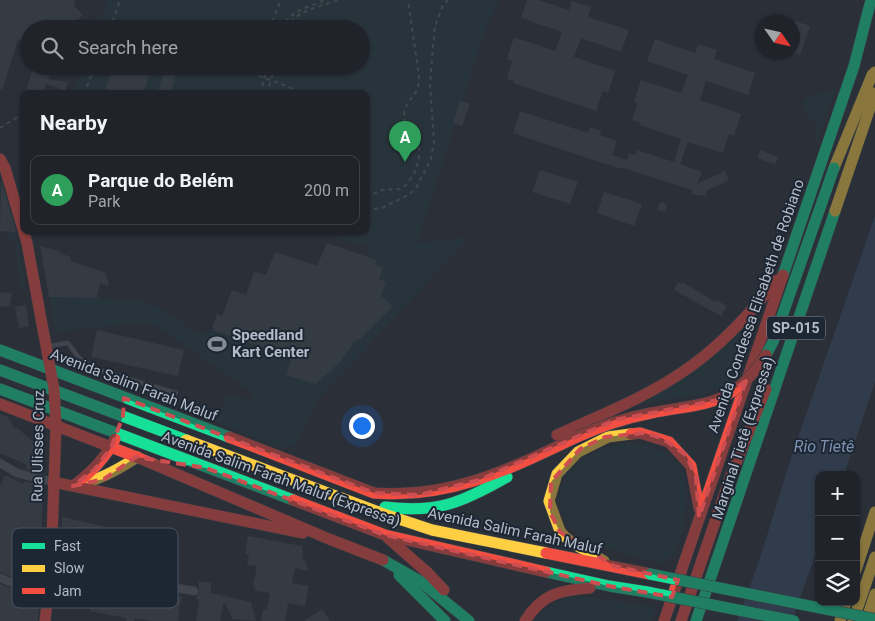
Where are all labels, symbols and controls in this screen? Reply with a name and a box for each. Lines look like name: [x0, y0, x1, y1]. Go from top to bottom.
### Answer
north arrow: [755, 15, 800, 60]
search box: [20, 20, 370, 75]
icon: search: [38, 34, 66, 62]
text: Search here: [78, 36, 178, 59]
text: Nearby: [40, 111, 107, 135]
pin: A: [389, 121, 421, 162]
text: Parque do Belém: [88, 169, 234, 192]
street label: Avenida Condessa Elisabeth de Robiano: [704, 177, 808, 435]
text: A: [52, 181, 62, 200]
text: 200 m: [304, 181, 349, 200]
text: Park: [88, 192, 120, 211]
road number: SP-015: [767, 316, 825, 339]
place label: Speedland Kart Center: [232, 326, 310, 361]
sports icon: Speedland Kart Center: [206, 333, 228, 355]
street label: Avenida Salim Farah Maluf: [48, 345, 221, 425]
street label: Marginal Tietê (Expressa): [708, 354, 778, 522]
street label: Rua Ulisses Cruz: [28, 390, 48, 502]
your location: [349, 413, 375, 439]
street label: Avenida Salim Farah Maluf (Expressa): [159, 427, 403, 531]
water label: Rio Tietê: [794, 437, 854, 456]
map controls: [815, 471, 860, 606]
button: +: [815, 471, 860, 516]
street label: Avenida Salim Farah Maluf: [426, 504, 604, 558]
button: −: [815, 516, 860, 561]
legend: [12, 528, 178, 608]
text: Fast: [54, 538, 81, 554]
text: Slow: [54, 560, 85, 576]
button: layers: [815, 561, 860, 606]
text: Jam: [54, 583, 82, 599]

